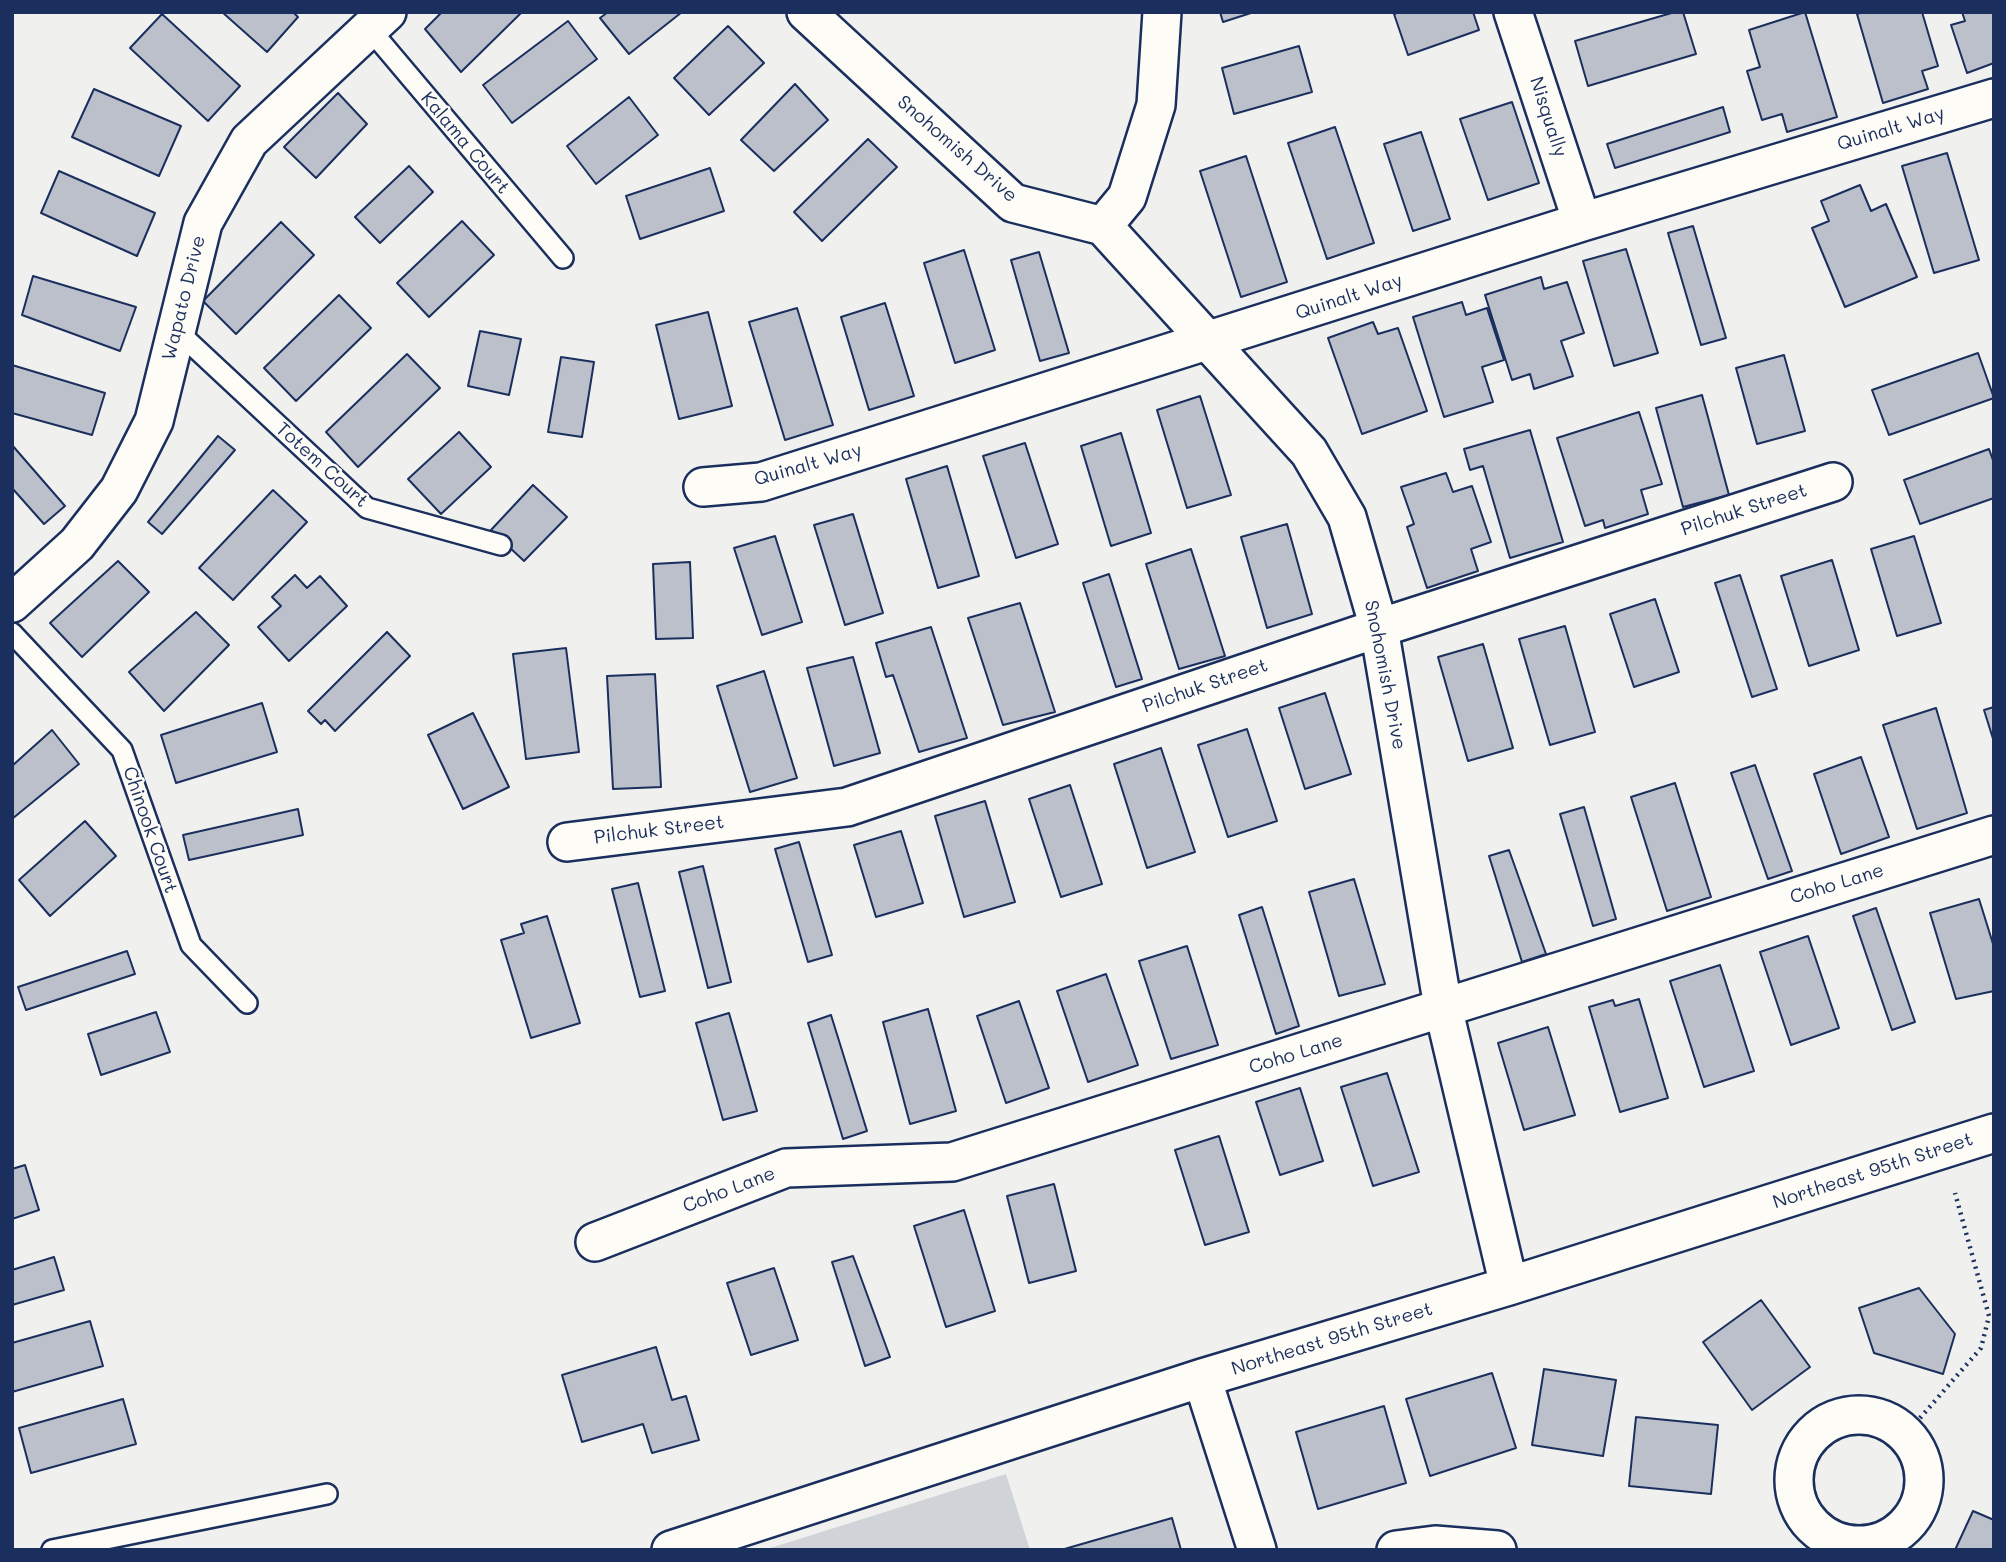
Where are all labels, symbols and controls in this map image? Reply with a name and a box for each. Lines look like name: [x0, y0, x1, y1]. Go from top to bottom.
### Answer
street label: Nisqually: [1524, 74, 1572, 160]
street label: Kalama Court: [416, 87, 514, 199]
street label: Snohomish Drive: [892, 91, 1022, 207]
street label: Quinalt Way: [1835, 102, 1947, 156]
street label: Wapato Drive: [157, 233, 211, 363]
street label: Quinalt Way: [1293, 269, 1405, 325]
street label: Totem Court: [271, 418, 373, 512]
street label: Quinalt Way: [751, 439, 865, 491]
street label: Pilchuk Street: [1678, 479, 1810, 541]
street label: Snohomish Drive: [1359, 598, 1411, 752]
street label: Pilchuk Street: [1139, 654, 1271, 718]
street label: Chinook Court: [118, 764, 182, 896]
street label: Pilchuk Street: [593, 811, 725, 849]
street label: Coho Lane: [1787, 859, 1887, 909]
street label: Coho Lane: [1246, 1029, 1346, 1079]
street label: Northeast 95th Street: [1770, 1128, 1976, 1214]
street label: Coho Lane: [680, 1162, 778, 1218]
street label: Northeast 95th Street: [1229, 1298, 1435, 1380]

